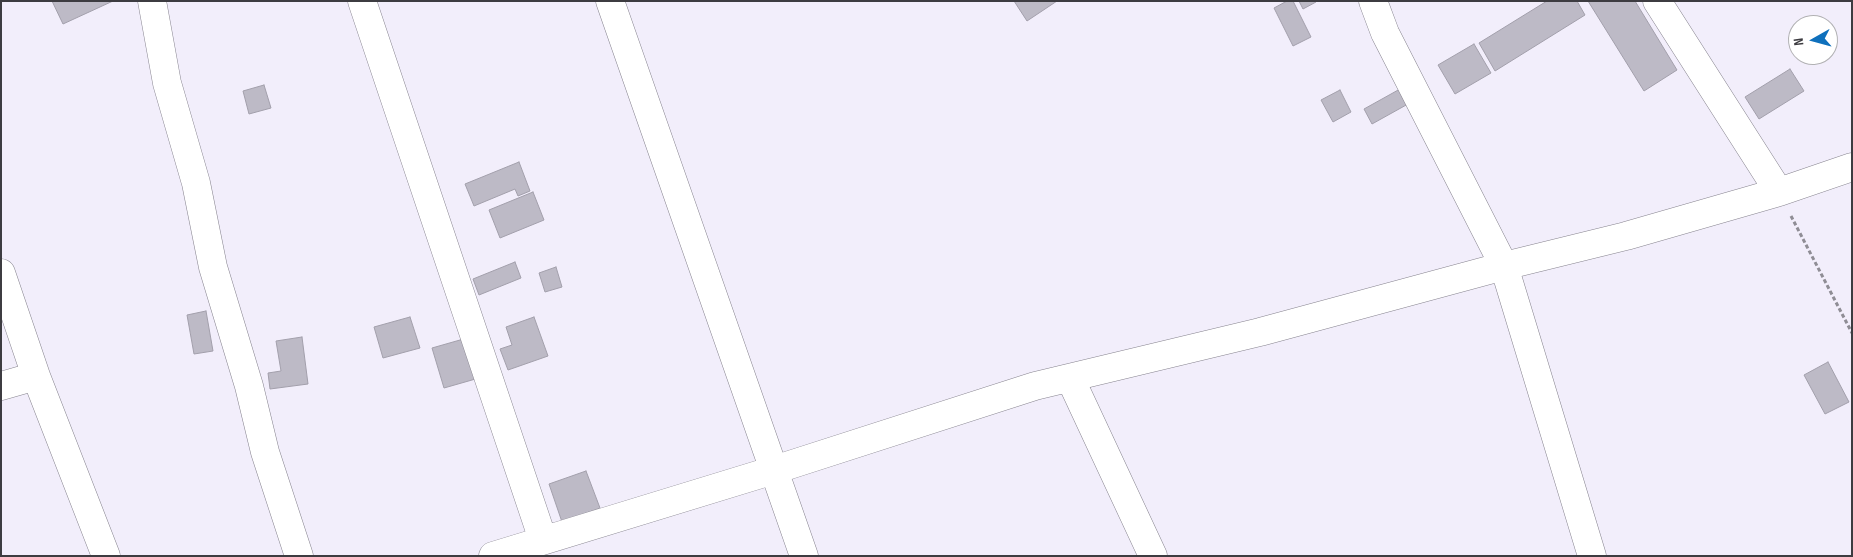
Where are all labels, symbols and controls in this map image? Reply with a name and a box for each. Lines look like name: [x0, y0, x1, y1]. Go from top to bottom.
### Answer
north arrow: [1788, 15, 1838, 65]
text: N: [1790, 37, 1808, 47]

